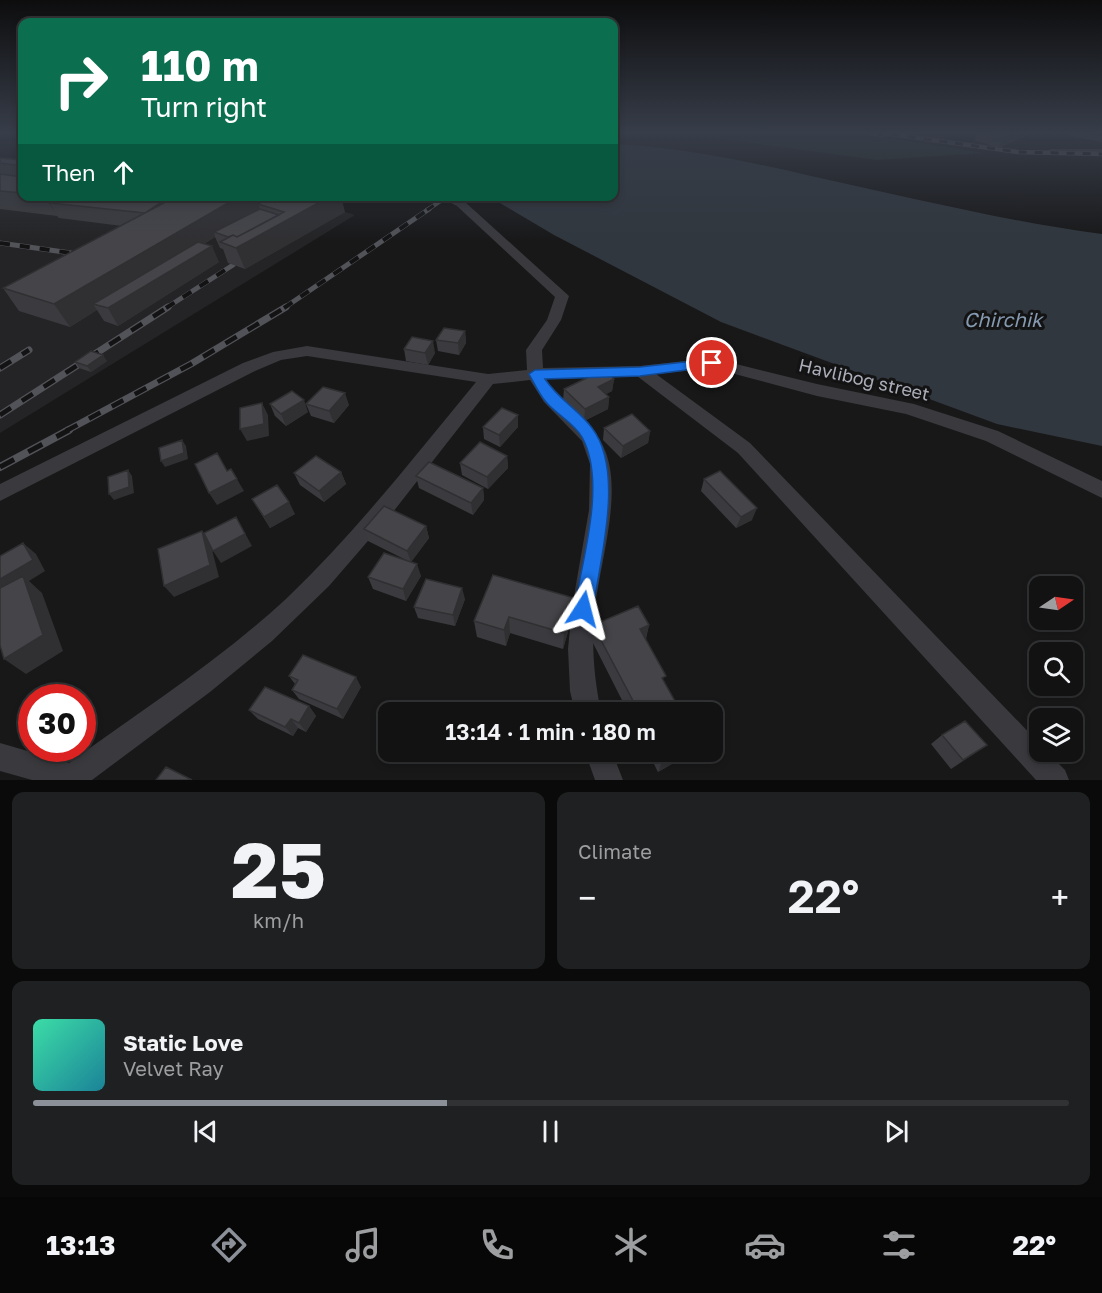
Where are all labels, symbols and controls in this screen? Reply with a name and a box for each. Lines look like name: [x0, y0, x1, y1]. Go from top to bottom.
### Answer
text: 110 m: [141, 40, 259, 90]
icon: right: [42, 42, 120, 120]
text: Turn right: [141, 91, 267, 123]
icon: ahead: [107, 156, 140, 189]
text: Then: [42, 159, 95, 186]
water label: Chirchik: [964, 307, 1045, 331]
pin: [686, 337, 737, 388]
icon: arrive: [695, 346, 728, 379]
street label: Hаvlibog street: [797, 353, 932, 405]
north arrow: [1029, 576, 1083, 630]
map controls: [1029, 576, 1083, 762]
position arrow: [551, 577, 615, 641]
button: search: [1029, 642, 1083, 696]
speed limit sign: 30: [18, 684, 96, 762]
button: layers: [1029, 708, 1083, 762]
text: 13:14 · 1 min · 180 m: [445, 718, 656, 745]
text: 25: [231, 822, 326, 915]
text: Climate: [578, 839, 652, 863]
text: 22°: [788, 869, 859, 923]
text: −: [578, 878, 596, 917]
text: +: [1051, 878, 1069, 917]
text: km/h: [253, 908, 304, 932]
text: Static Love: [123, 1029, 243, 1056]
text: Velvet Ray: [123, 1056, 224, 1080]
icon: previous: [189, 1115, 222, 1148]
icon: pause: [534, 1115, 567, 1148]
icon: next: [880, 1115, 913, 1148]
icon: directions: [208, 1224, 250, 1266]
icon: music: [342, 1224, 384, 1266]
icon: phone: [476, 1224, 518, 1266]
icon: climate: [610, 1224, 652, 1266]
icon: car: [744, 1224, 786, 1266]
icon: filters: [878, 1224, 920, 1266]
text: 13:13: [46, 1229, 115, 1261]
text: 22°: [1012, 1229, 1056, 1261]

